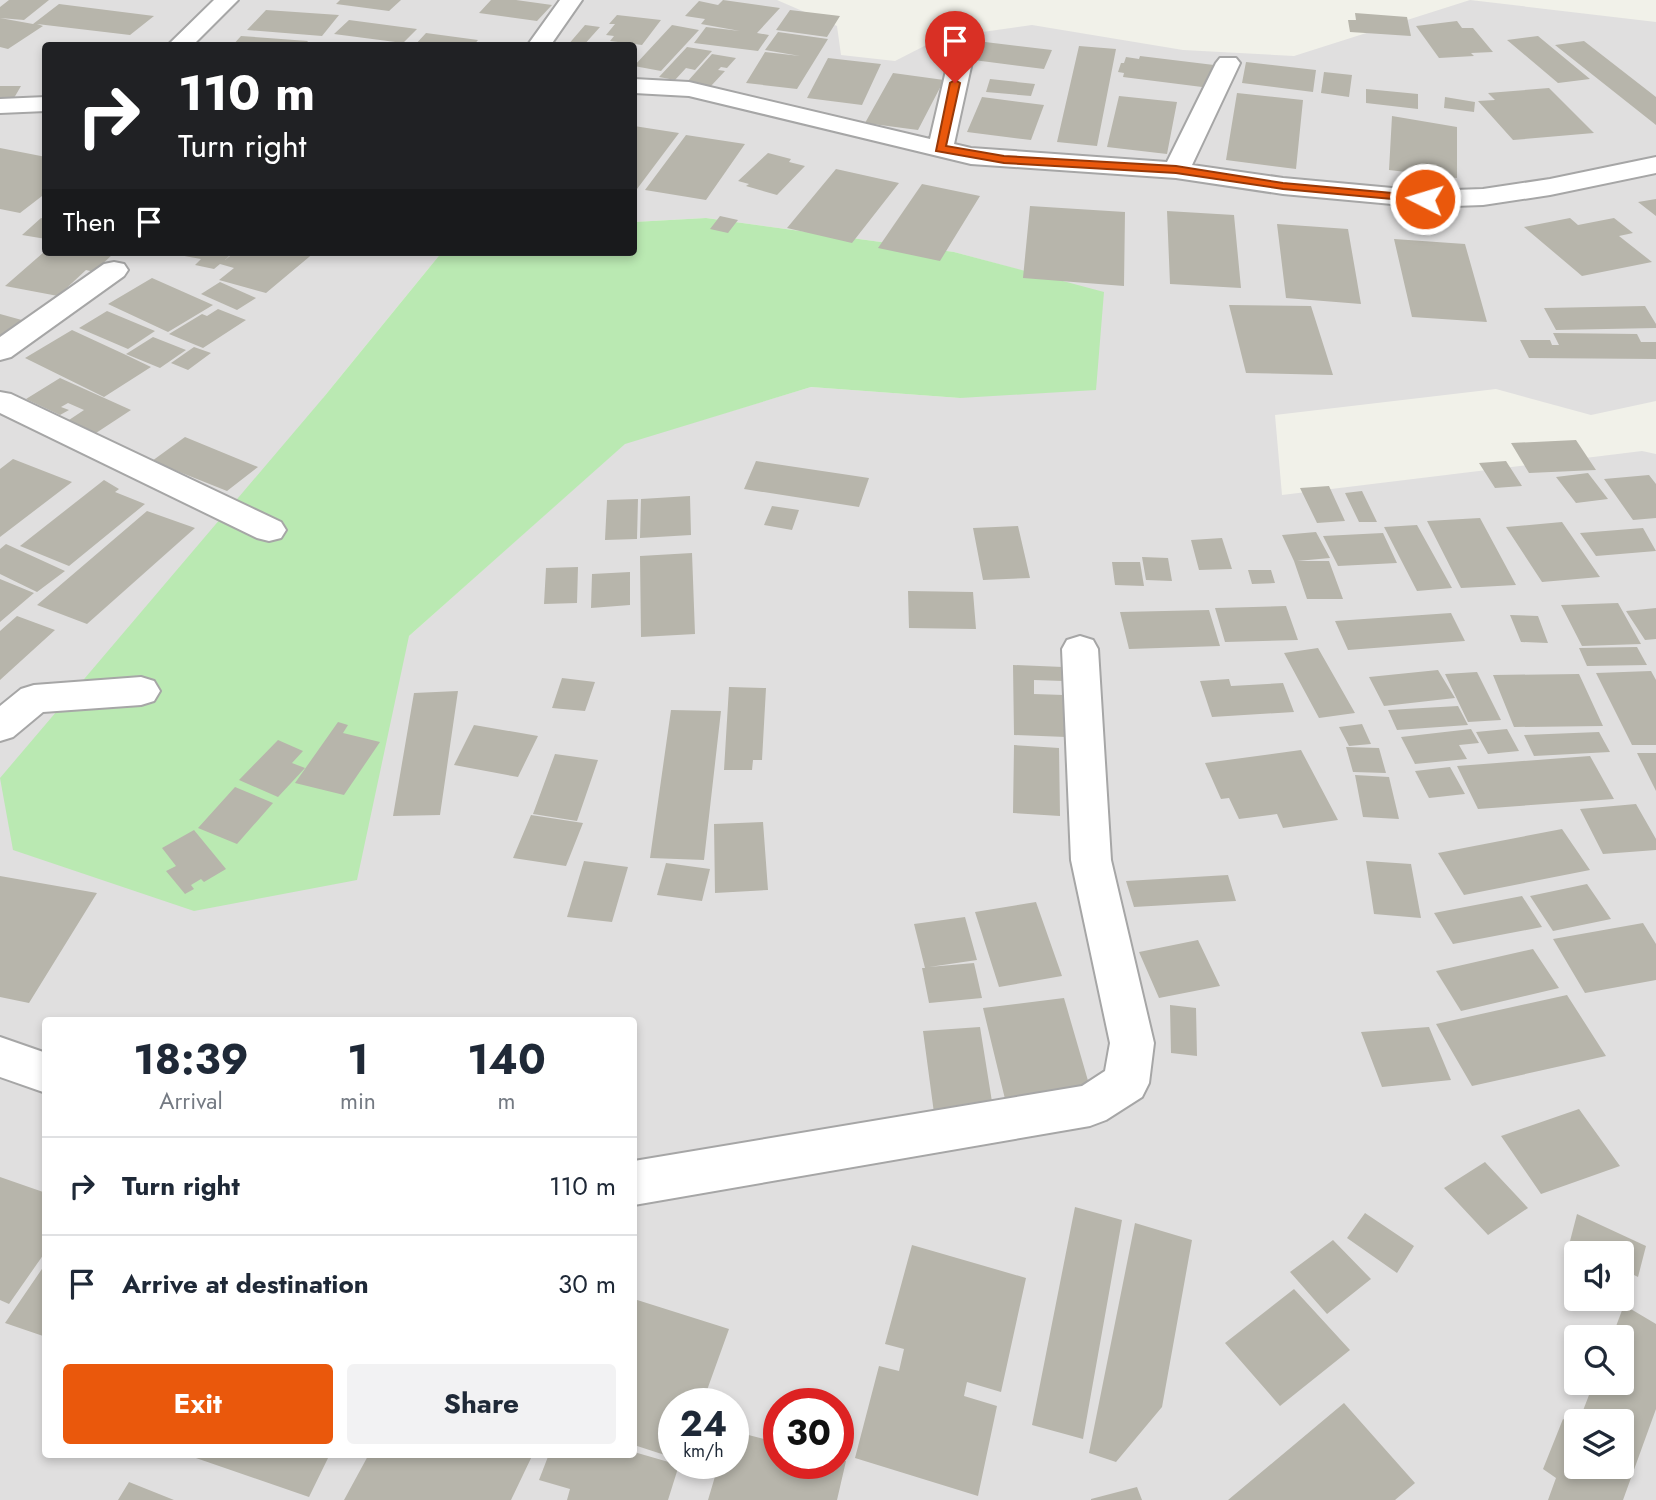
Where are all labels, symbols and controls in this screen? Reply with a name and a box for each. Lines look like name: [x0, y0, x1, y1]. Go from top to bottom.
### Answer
pin: [925, 11, 985, 83]
icon: arrive: [936, 22, 974, 60]
text: 110 m: [178, 58, 315, 128]
icon: right: [63, 70, 154, 161]
text: Turn right: [178, 123, 307, 169]
position arrow: [1388, 162, 1462, 236]
text: Then: [63, 203, 116, 241]
icon: arrive: [130, 203, 168, 241]
text: 18:39: [133, 1029, 249, 1090]
text: 1: [347, 1029, 369, 1090]
text: 140: [467, 1029, 546, 1090]
text: Arrival: [159, 1084, 223, 1118]
text: min: [340, 1084, 376, 1118]
text: m: [497, 1084, 515, 1118]
icon: right: [63, 1167, 101, 1205]
text: Turn right: [122, 1167, 240, 1205]
text: 110 m: [549, 1167, 616, 1205]
map controls: [1564, 1241, 1634, 1479]
button: sound: [1564, 1241, 1634, 1311]
icon: arrive: [63, 1265, 101, 1303]
text: Arrive at destination: [122, 1265, 369, 1303]
text: 30 m: [558, 1265, 616, 1303]
button: search: [1564, 1325, 1634, 1395]
button: Exit: [63, 1364, 333, 1444]
button: Share: [347, 1364, 616, 1444]
speed limit sign: 30: [763, 1388, 854, 1479]
text: 24: [680, 1399, 727, 1449]
button: layers: [1564, 1409, 1634, 1479]
text: km/h: [683, 1438, 724, 1464]

